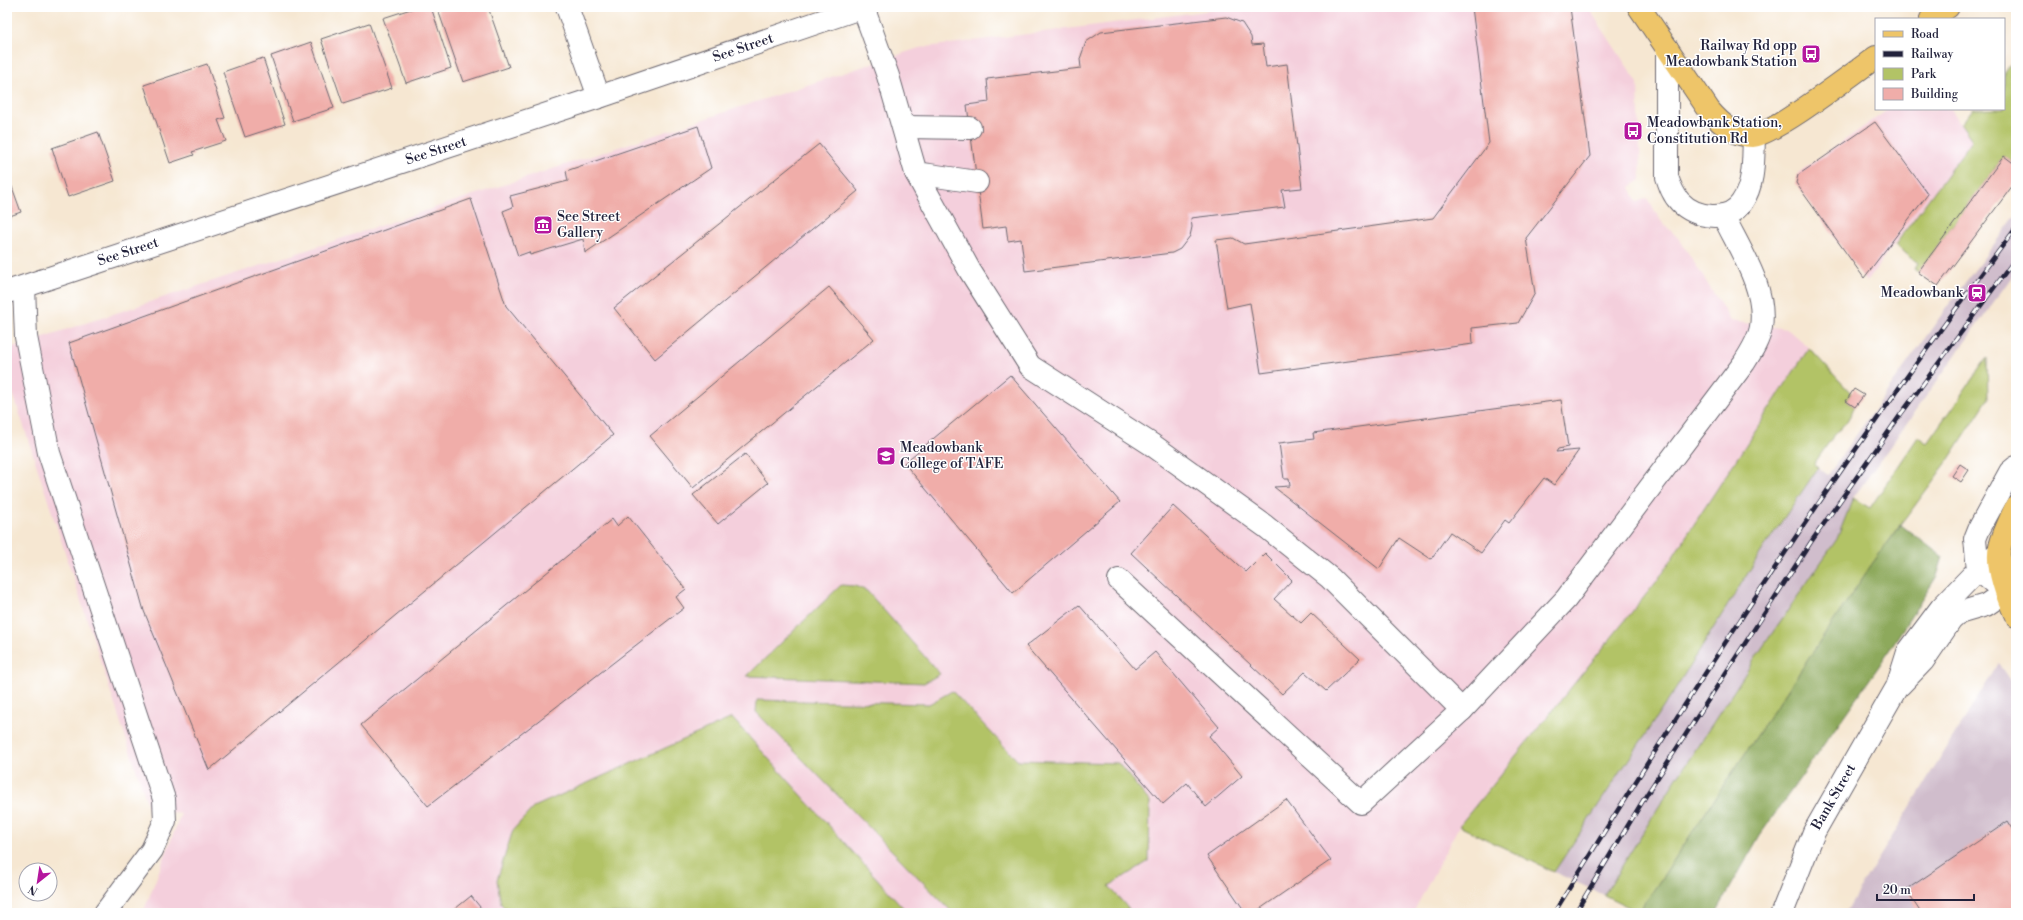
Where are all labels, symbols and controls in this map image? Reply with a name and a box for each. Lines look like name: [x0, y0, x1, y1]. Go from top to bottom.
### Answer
legend: [1875, 18, 2005, 110]
text: Road: [1911, 27, 1939, 42]
street label: See Street: [710, 29, 776, 67]
place label: Railway Rd opp Meadowbank Station: [1666, 37, 1798, 71]
bus stop icon: Railway Rd opp Meadowbank Station: [1800, 43, 1822, 65]
text: Railway: [1911, 47, 1953, 62]
text: Park: [1911, 67, 1937, 82]
text: Building: [1910, 87, 1959, 102]
place label: Meadowbank Station, Constitution Rd: [1647, 114, 1782, 148]
bus stop icon: Meadowbank Station, Constitution Rd: [1622, 120, 1644, 142]
street label: See Street: [403, 133, 469, 169]
place label: See Street Gallery: [557, 208, 620, 242]
museum icon: See Street Gallery: [532, 214, 554, 236]
street label: See Street: [95, 234, 161, 270]
station icon: Meadowbank: [1966, 282, 1988, 304]
place label: Meadowbank: [1881, 284, 1964, 302]
place label: Meadowbank College of TAFE: [900, 439, 1004, 473]
school or university icon: Meadowbank College of TAFE: [875, 445, 897, 467]
street label: Bank Street: [1807, 761, 1860, 834]
north arrow: [18, 862, 58, 902]
scale bar: [1877, 876, 1974, 902]
text: N: [26, 881, 41, 898]
text: 20 m: [1883, 883, 1911, 898]

